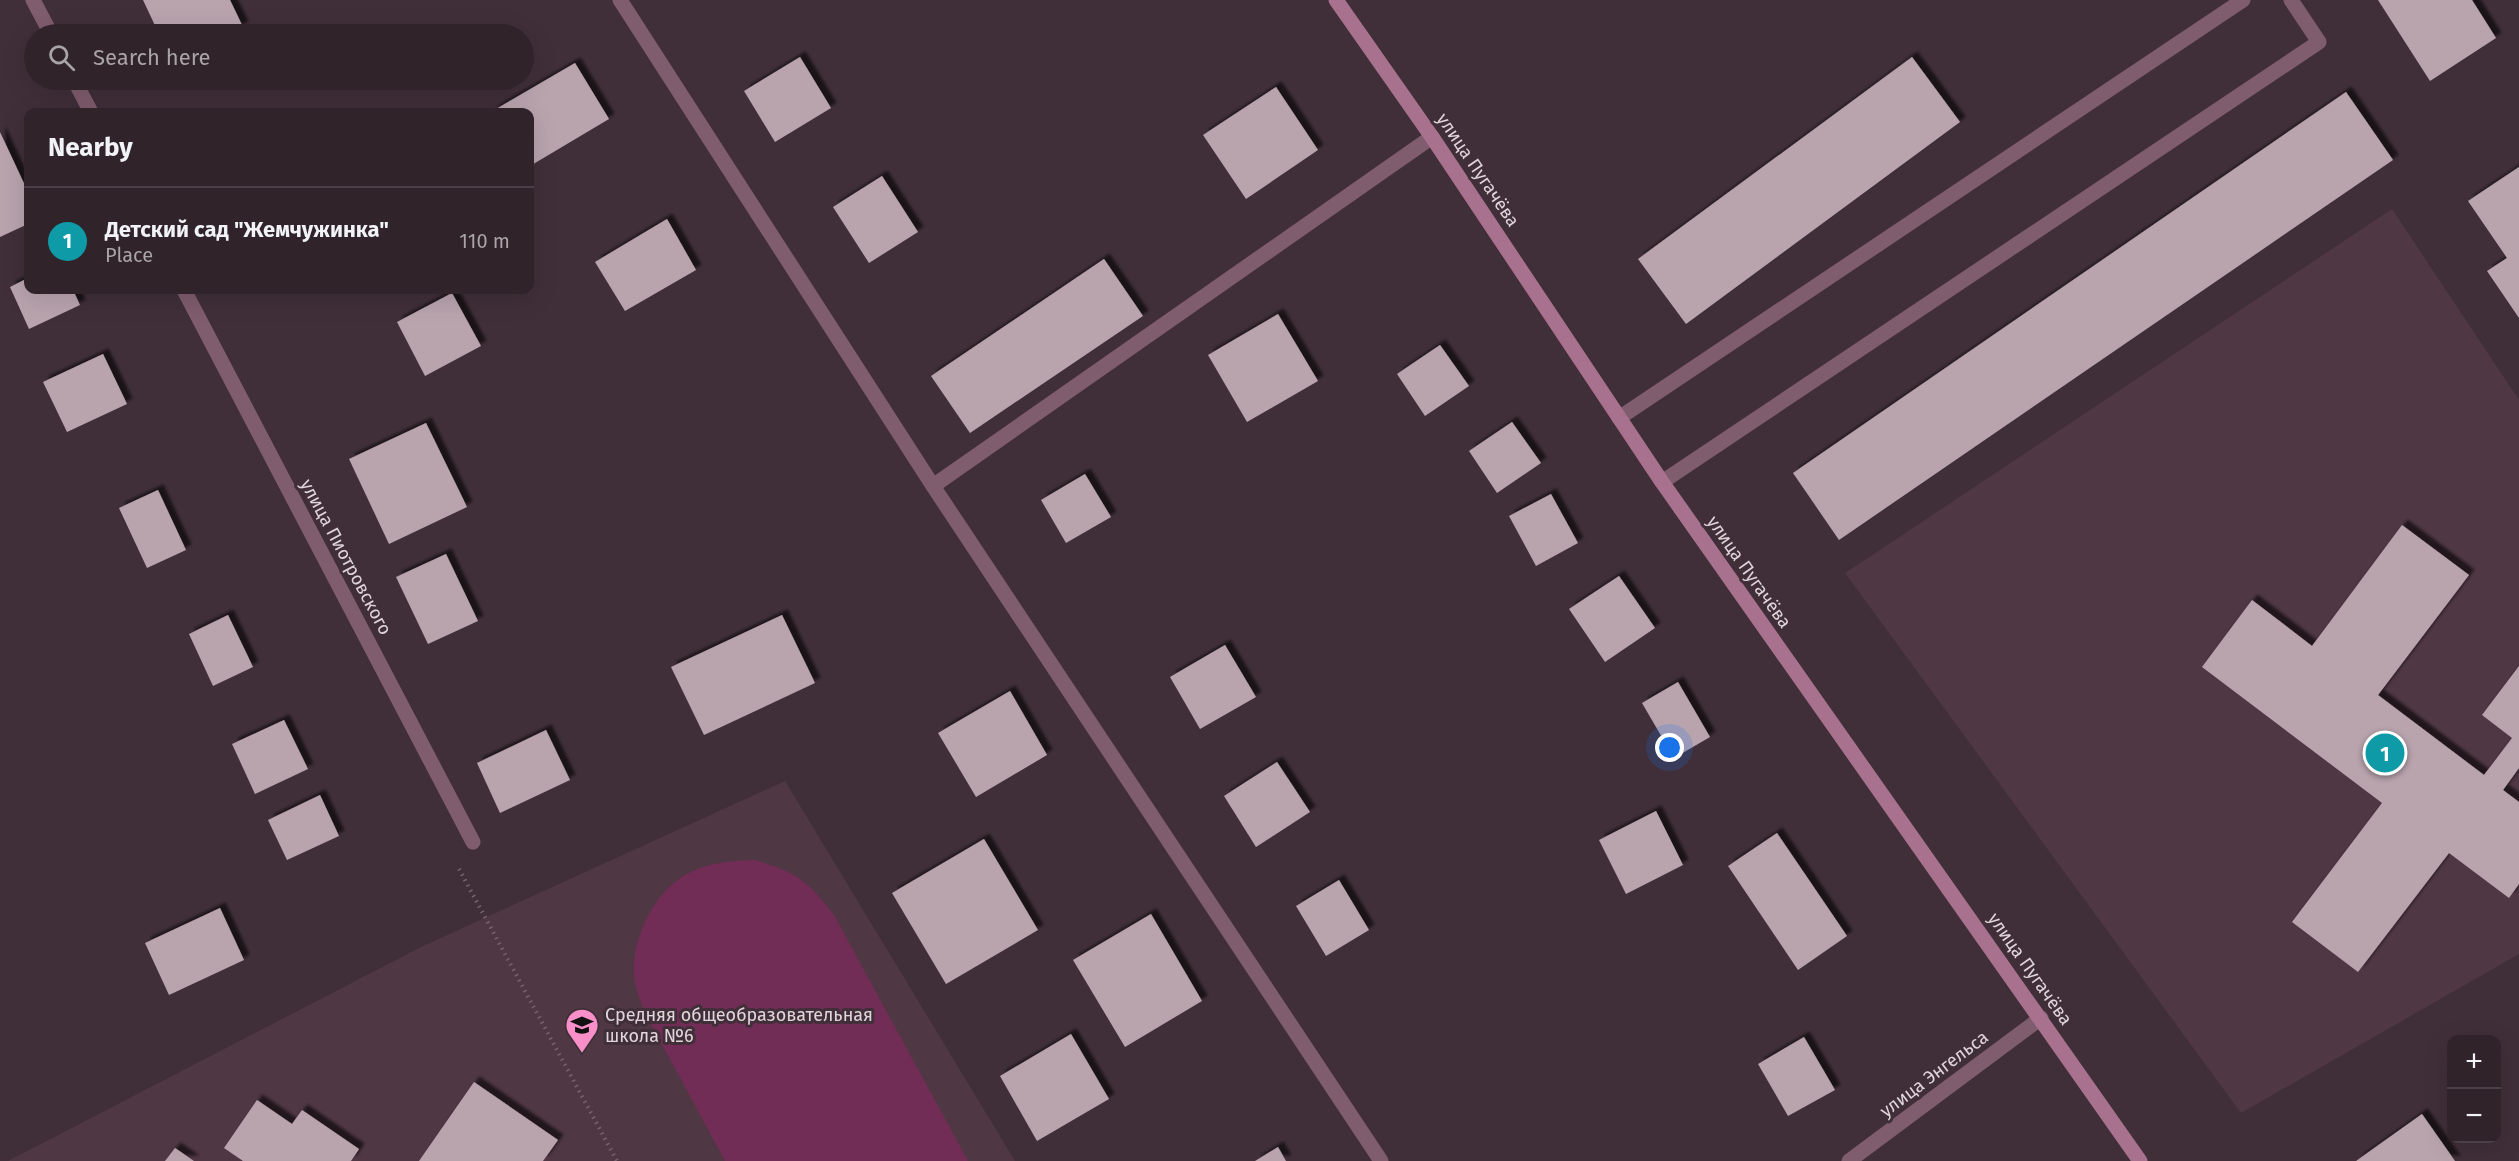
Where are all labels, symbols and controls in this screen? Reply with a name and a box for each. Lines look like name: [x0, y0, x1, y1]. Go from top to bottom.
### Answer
search box: [24, 24, 534, 90]
icon: search: [45, 41, 78, 74]
text: Search here: [93, 44, 211, 71]
street label: улица Пугачёва: [1432, 109, 1524, 231]
text: Nearby: [48, 132, 133, 163]
text: Детский сад "Жемчужинка": [105, 216, 389, 243]
text: 1: [63, 229, 72, 253]
text: 110 m: [459, 229, 510, 253]
text: Place: [105, 243, 153, 267]
street label: улица Пиотровского: [296, 475, 396, 639]
street label: улица Пугачёва: [1702, 512, 1796, 632]
pin: 1: [2366, 730, 2404, 776]
your location: [1655, 733, 1684, 762]
street label: улица Пугачёва: [1983, 909, 2077, 1029]
place label: Средняя общеобразовательная школа №6: [605, 1004, 873, 1047]
school or university icon: Средняя общеобразовательная школа №6: [564, 1007, 600, 1054]
street label: улица Энгельса: [1875, 1026, 1993, 1122]
map controls: [2447, 1035, 2501, 1143]
button: +: [2447, 1035, 2501, 1089]
button: −: [2447, 1089, 2501, 1143]

